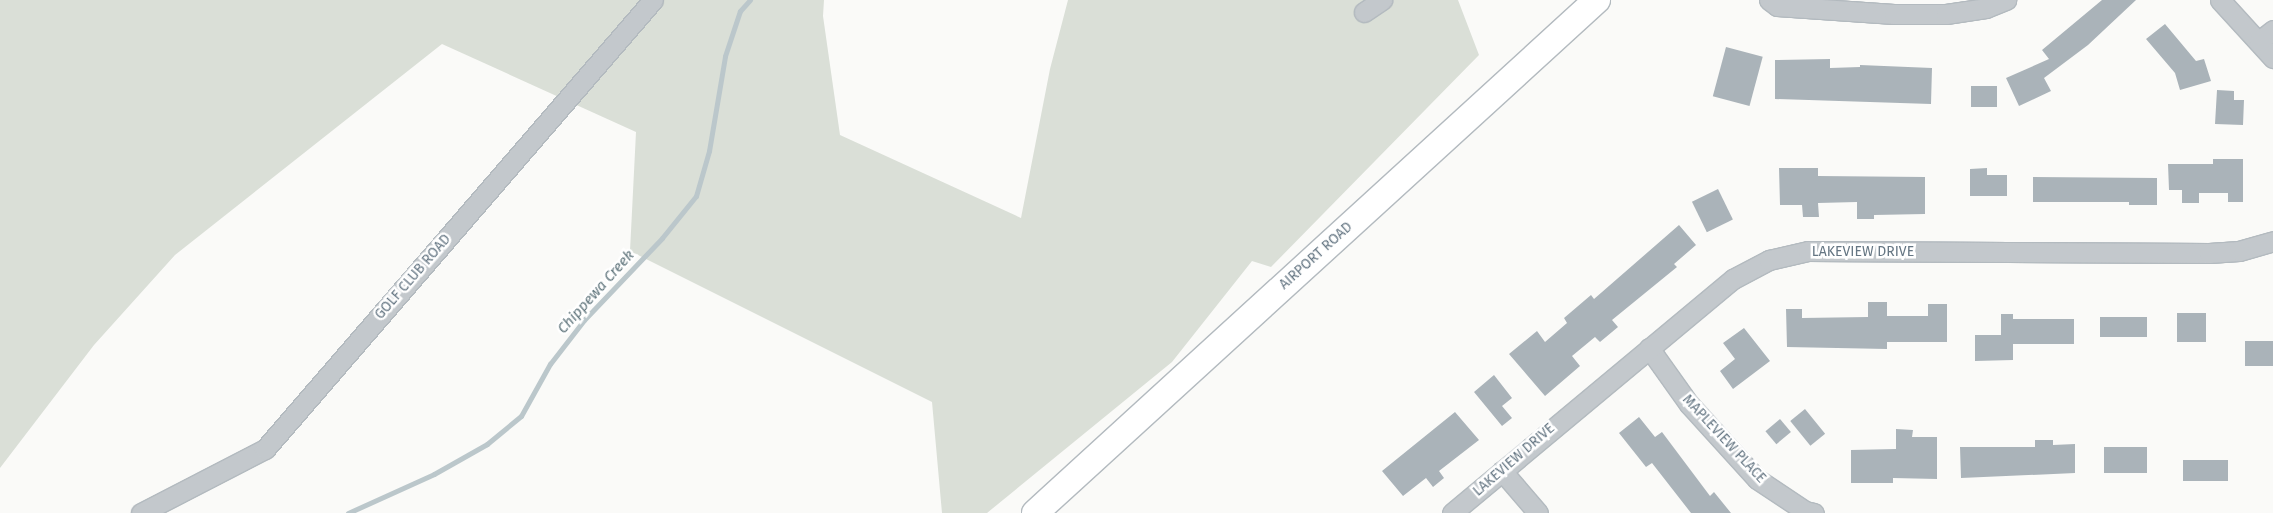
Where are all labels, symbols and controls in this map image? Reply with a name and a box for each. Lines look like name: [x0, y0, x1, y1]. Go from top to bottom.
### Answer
street label: AIRPORT ROAD: [1276, 219, 1356, 293]
street label: GOLF CLUB ROAD: [372, 231, 454, 323]
street label: LAKEVIEW DRIVE: [1812, 244, 1914, 260]
water label: Chippewa Creek: [554, 247, 638, 337]
street label: MAPLEVIEW PLACE: [1679, 391, 1769, 487]
street label: LAKEVIEW DRIVE: [1470, 420, 1558, 500]

